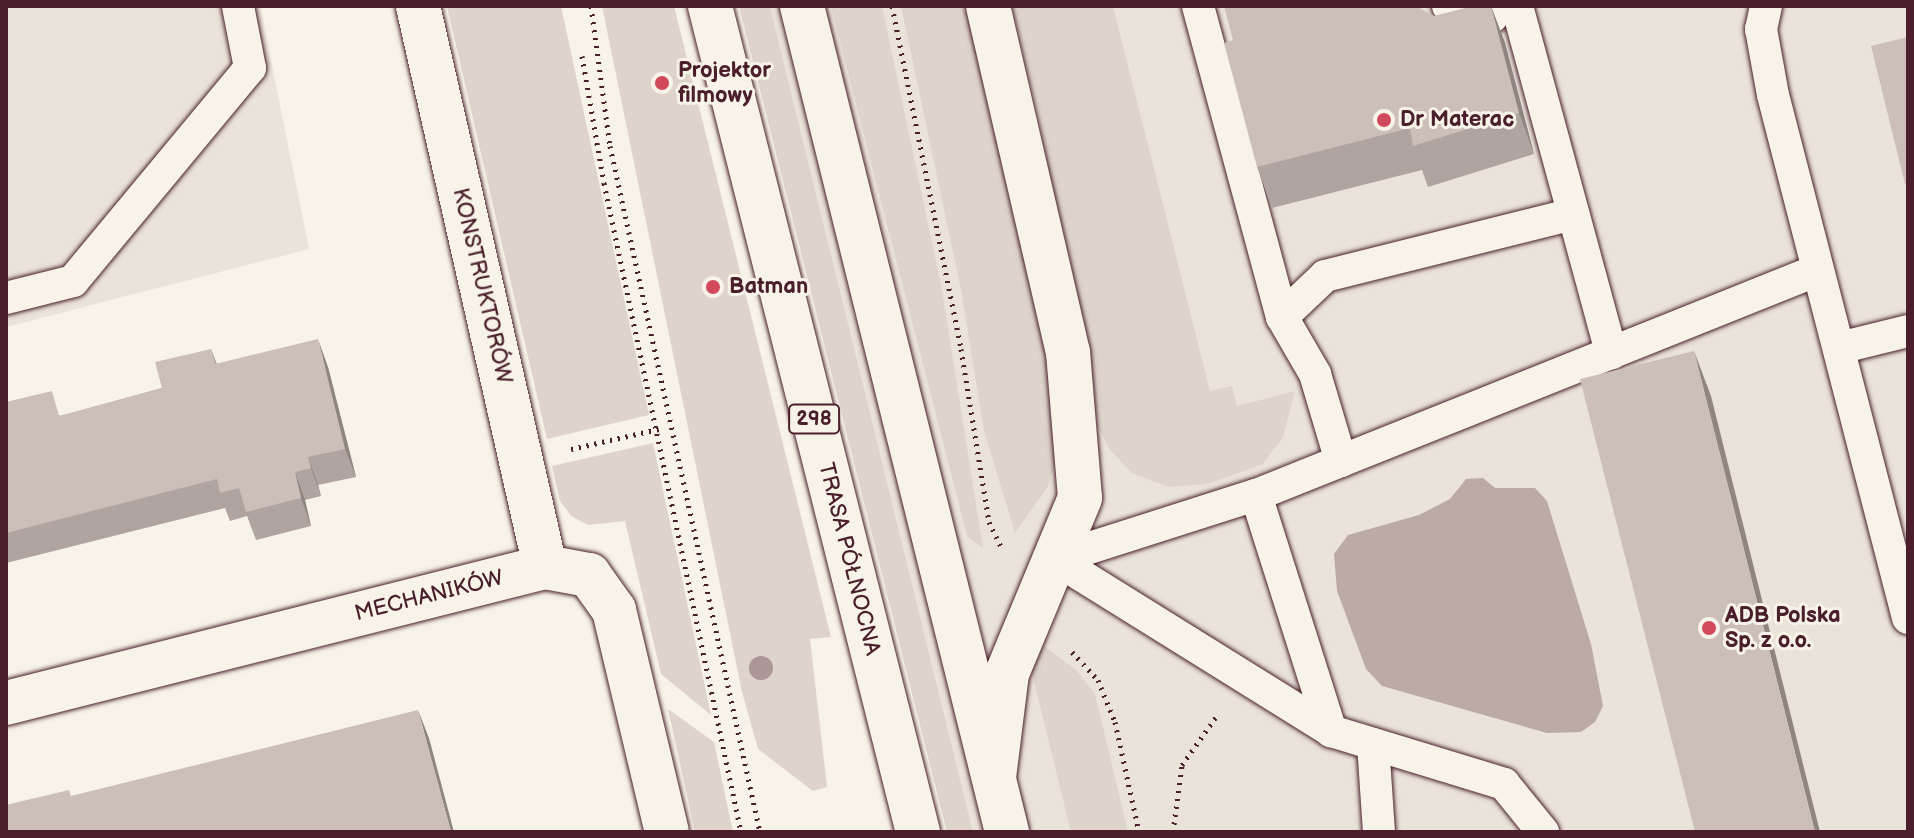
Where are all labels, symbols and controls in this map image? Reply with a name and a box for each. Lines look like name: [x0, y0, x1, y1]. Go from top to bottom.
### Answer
place label: Projektor filmowy: [678, 57, 771, 108]
marker: Projektor filmowy: [653, 74, 671, 92]
place label: Dr Materac: [1400, 107, 1514, 133]
marker: Dr Materac: [1375, 111, 1393, 129]
street label: KONSTRUKTORÓW: [447, 186, 517, 386]
place label: Batman: [729, 274, 808, 300]
marker: Batman: [704, 278, 722, 296]
road number: 298: [788, 403, 840, 435]
street label: TRASA PÓŁNOCNA: [812, 460, 886, 658]
street label: MECHANIKÓW: [352, 565, 506, 627]
place label: ADB Polska Sp. z o.o.: [1725, 602, 1841, 654]
marker: ADB Polska Sp. z o.o.: [1700, 619, 1718, 637]

